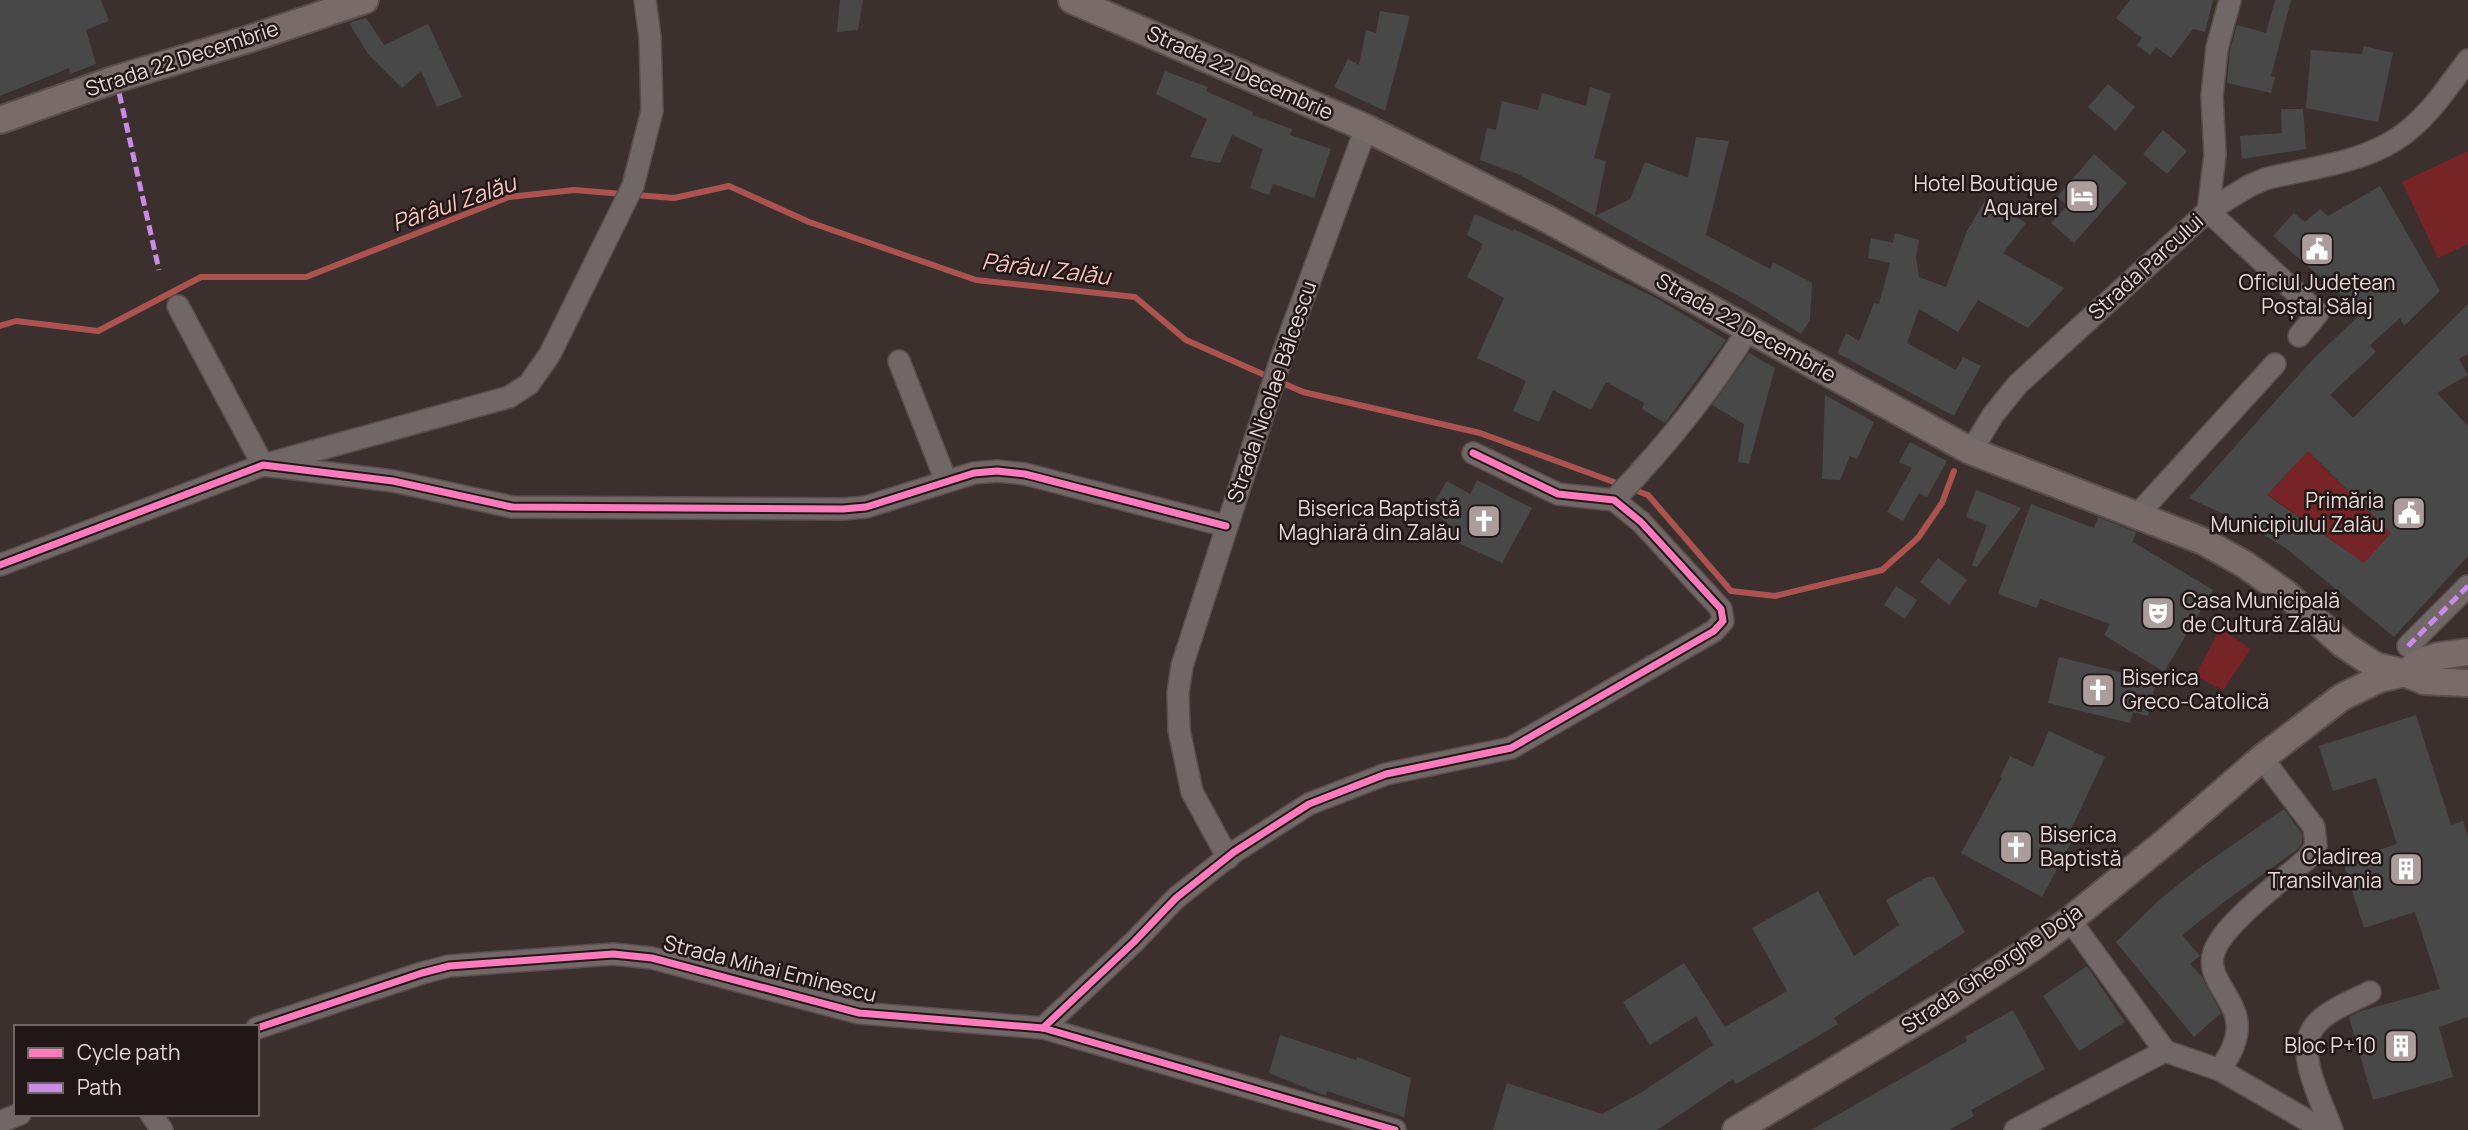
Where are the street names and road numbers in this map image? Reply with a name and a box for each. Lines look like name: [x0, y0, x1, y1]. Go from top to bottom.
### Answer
street label: Strada 22 Decembrie: [82, 14, 282, 102]
street label: Strada 22 Decembrie: [1143, 18, 1338, 126]
street label: Strada Parcului: [2082, 207, 2209, 326]
street label: Strada 22 Decembrie: [1652, 266, 1841, 388]
street label: Strada Nicolae Bălcescu: [1220, 277, 1322, 506]
street label: Strada Gheorghe Doja: [1896, 897, 2087, 1039]
street label: Strada Mihai Eminescu: [661, 928, 880, 1008]

